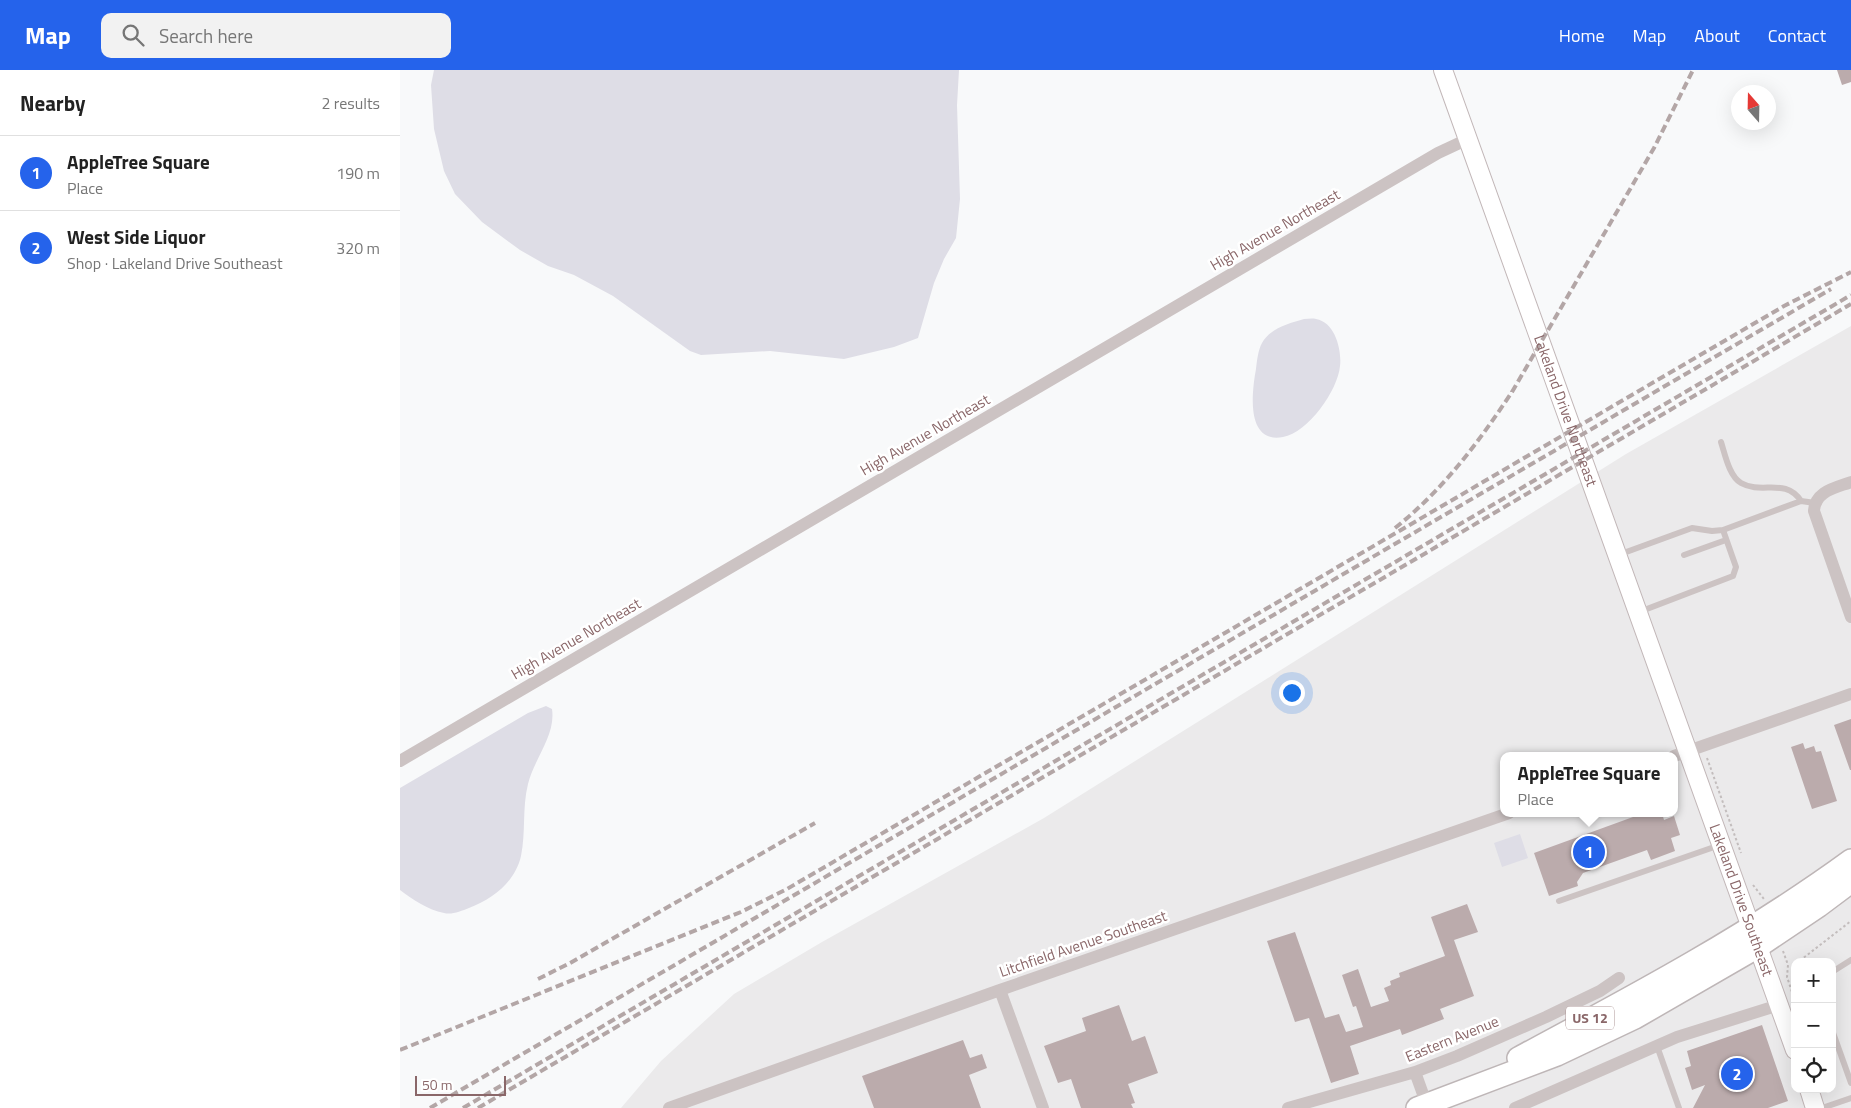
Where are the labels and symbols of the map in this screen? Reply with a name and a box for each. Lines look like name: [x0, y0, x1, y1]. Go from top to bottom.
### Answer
north arrow: [1731, 85, 1776, 130]
street label: High Avenue Northeast: [1206, 183, 1345, 276]
street label: Lakeland Drive Northeast: [1528, 332, 1604, 490]
street label: High Avenue Northeast: [856, 388, 995, 481]
street label: High Avenue Northeast: [507, 592, 646, 685]
your location: [1279, 680, 1305, 706]
street label: Lakeland Drive Southeast: [1704, 821, 1780, 980]
pin: 1: [1573, 833, 1605, 871]
street label: Litchfield Avenue Southeast: [996, 904, 1170, 983]
road number: US 12: [1566, 1006, 1614, 1030]
street label: Eastern Avenue: [1402, 1009, 1502, 1068]
pin: 2: [1721, 1055, 1753, 1093]
scale bar: [415, 1073, 506, 1096]

